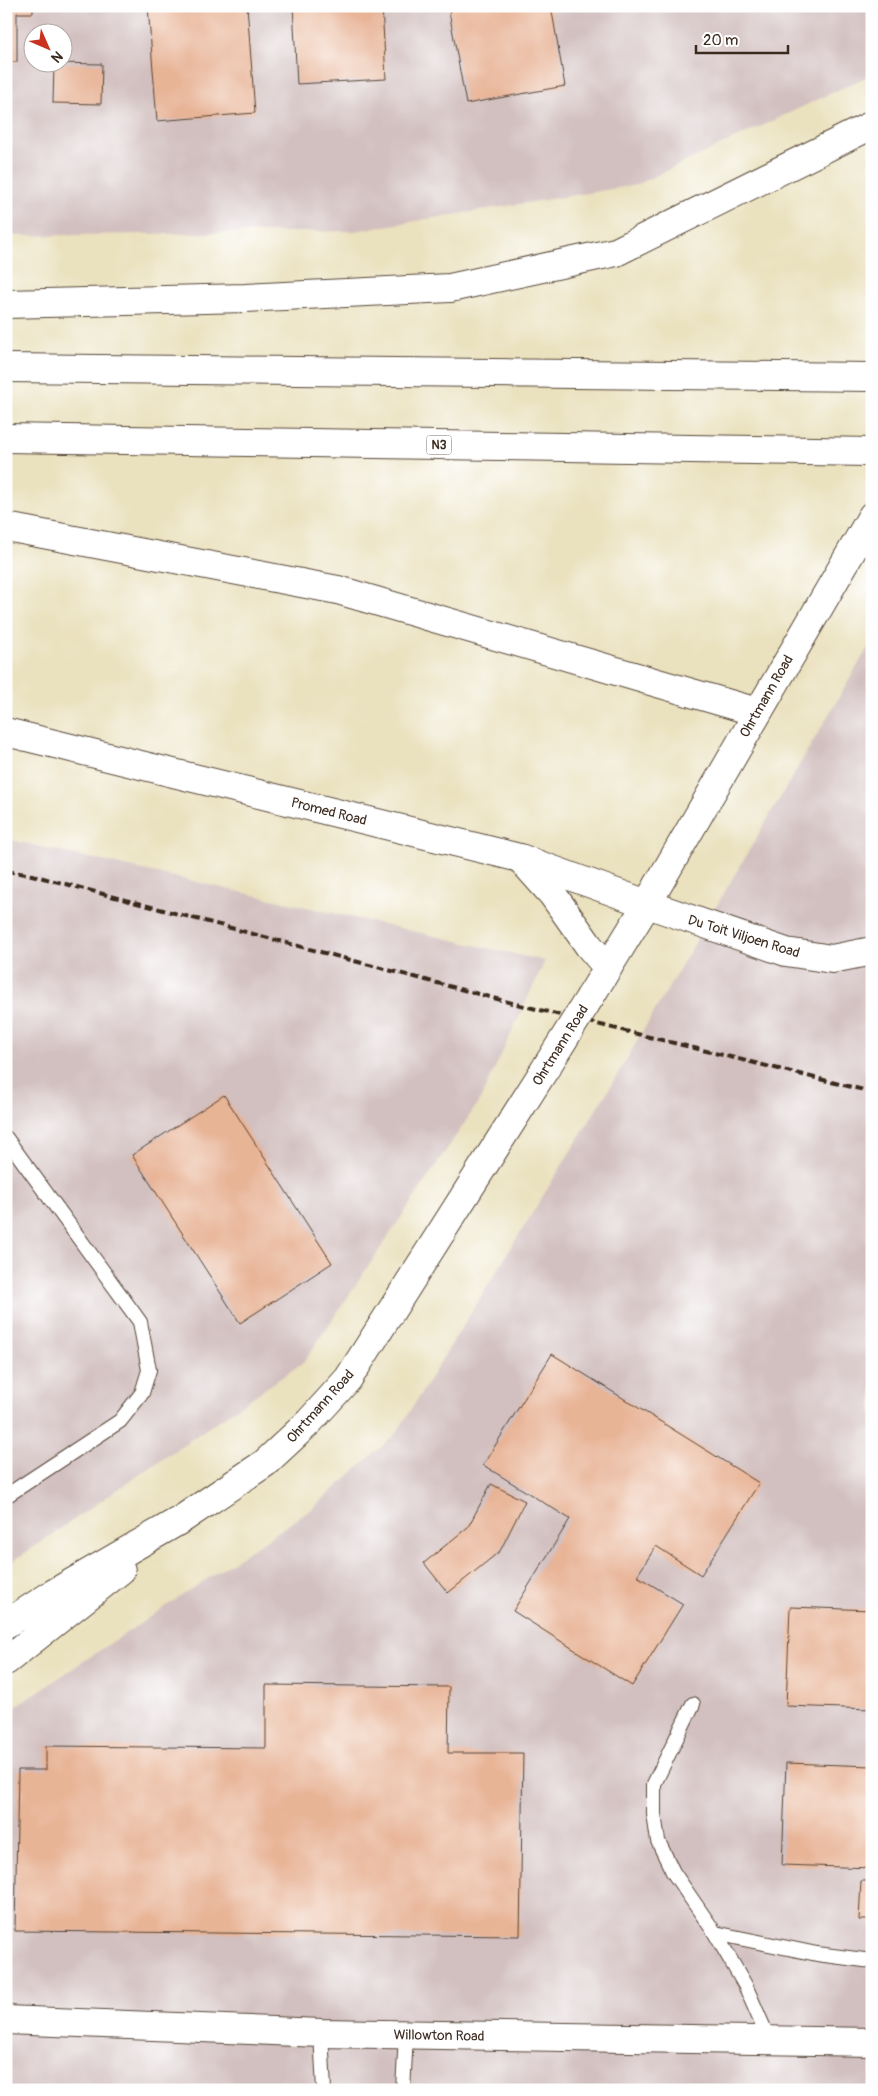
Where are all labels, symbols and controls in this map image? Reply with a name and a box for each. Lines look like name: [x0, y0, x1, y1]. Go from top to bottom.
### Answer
north arrow: [22, 22, 72, 72]
scale bar: [696, 22, 788, 54]
text: 20 m: [703, 31, 738, 50]
text: N: [47, 47, 66, 66]
road number: N3: [426, 436, 452, 454]
street label: Ohrtmann Road: [736, 652, 797, 741]
street label: Promed Road: [289, 794, 369, 829]
street label: Du Toit Viljoen Road: [686, 911, 802, 962]
street label: Ohrtmann Road: [529, 1001, 592, 1089]
street label: Ohrtmann Road: [283, 1366, 358, 1446]
street label: Willowton Road: [393, 2026, 485, 2045]

